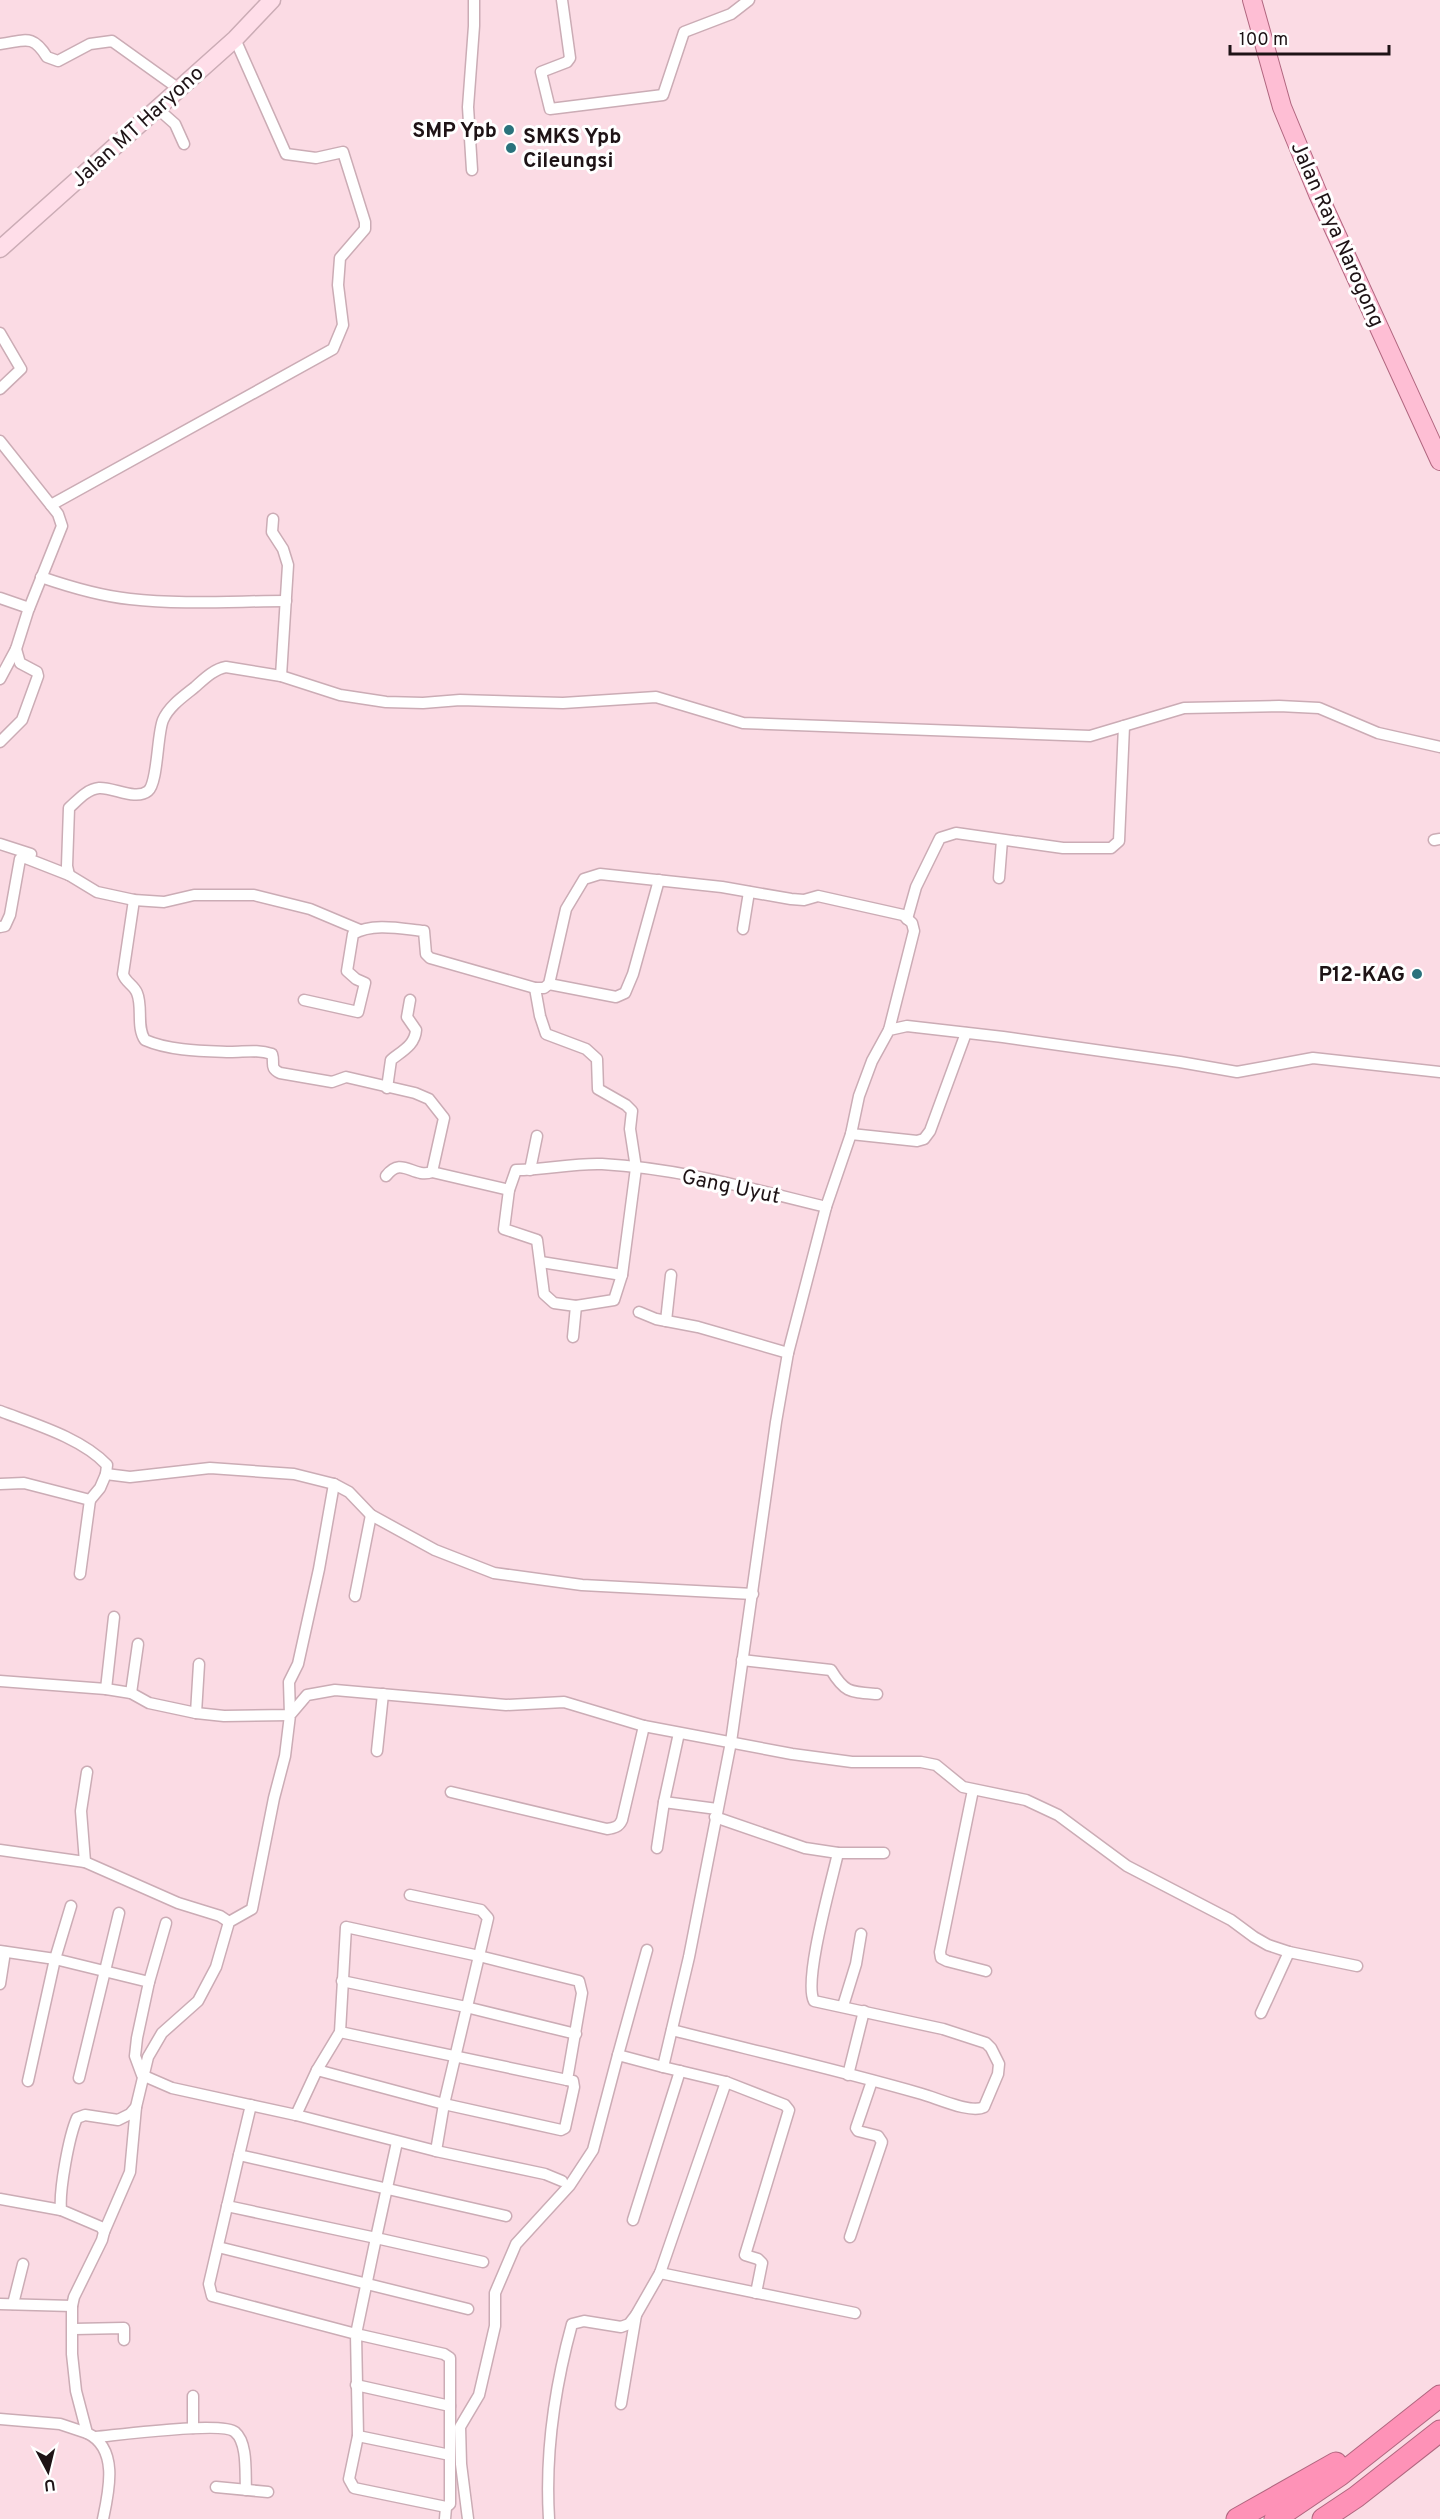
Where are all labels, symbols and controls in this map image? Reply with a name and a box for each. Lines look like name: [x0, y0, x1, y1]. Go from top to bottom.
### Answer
scale bar: [1230, 18, 1389, 56]
text: 100 m: [1239, 29, 1288, 52]
street label: Jalan MT Haryono: [66, 60, 210, 194]
place label: SMP Ypb: [412, 118, 497, 145]
marker: SMP Ypb: [502, 123, 516, 137]
place label: SMKS Ypb Cileungsi: [523, 124, 621, 175]
street label: Jalan Raya Narogong: [1284, 138, 1390, 331]
marker: SMKS Ypb Cileungsi: [504, 141, 518, 155]
place label: P12-KAG: [1318, 962, 1405, 989]
marker: P12-KAG: [1410, 967, 1424, 981]
street label: Gang Uyut: [679, 1164, 782, 1211]
north arrow: [18, 2441, 78, 2501]
text: U: [43, 2473, 56, 2495]

